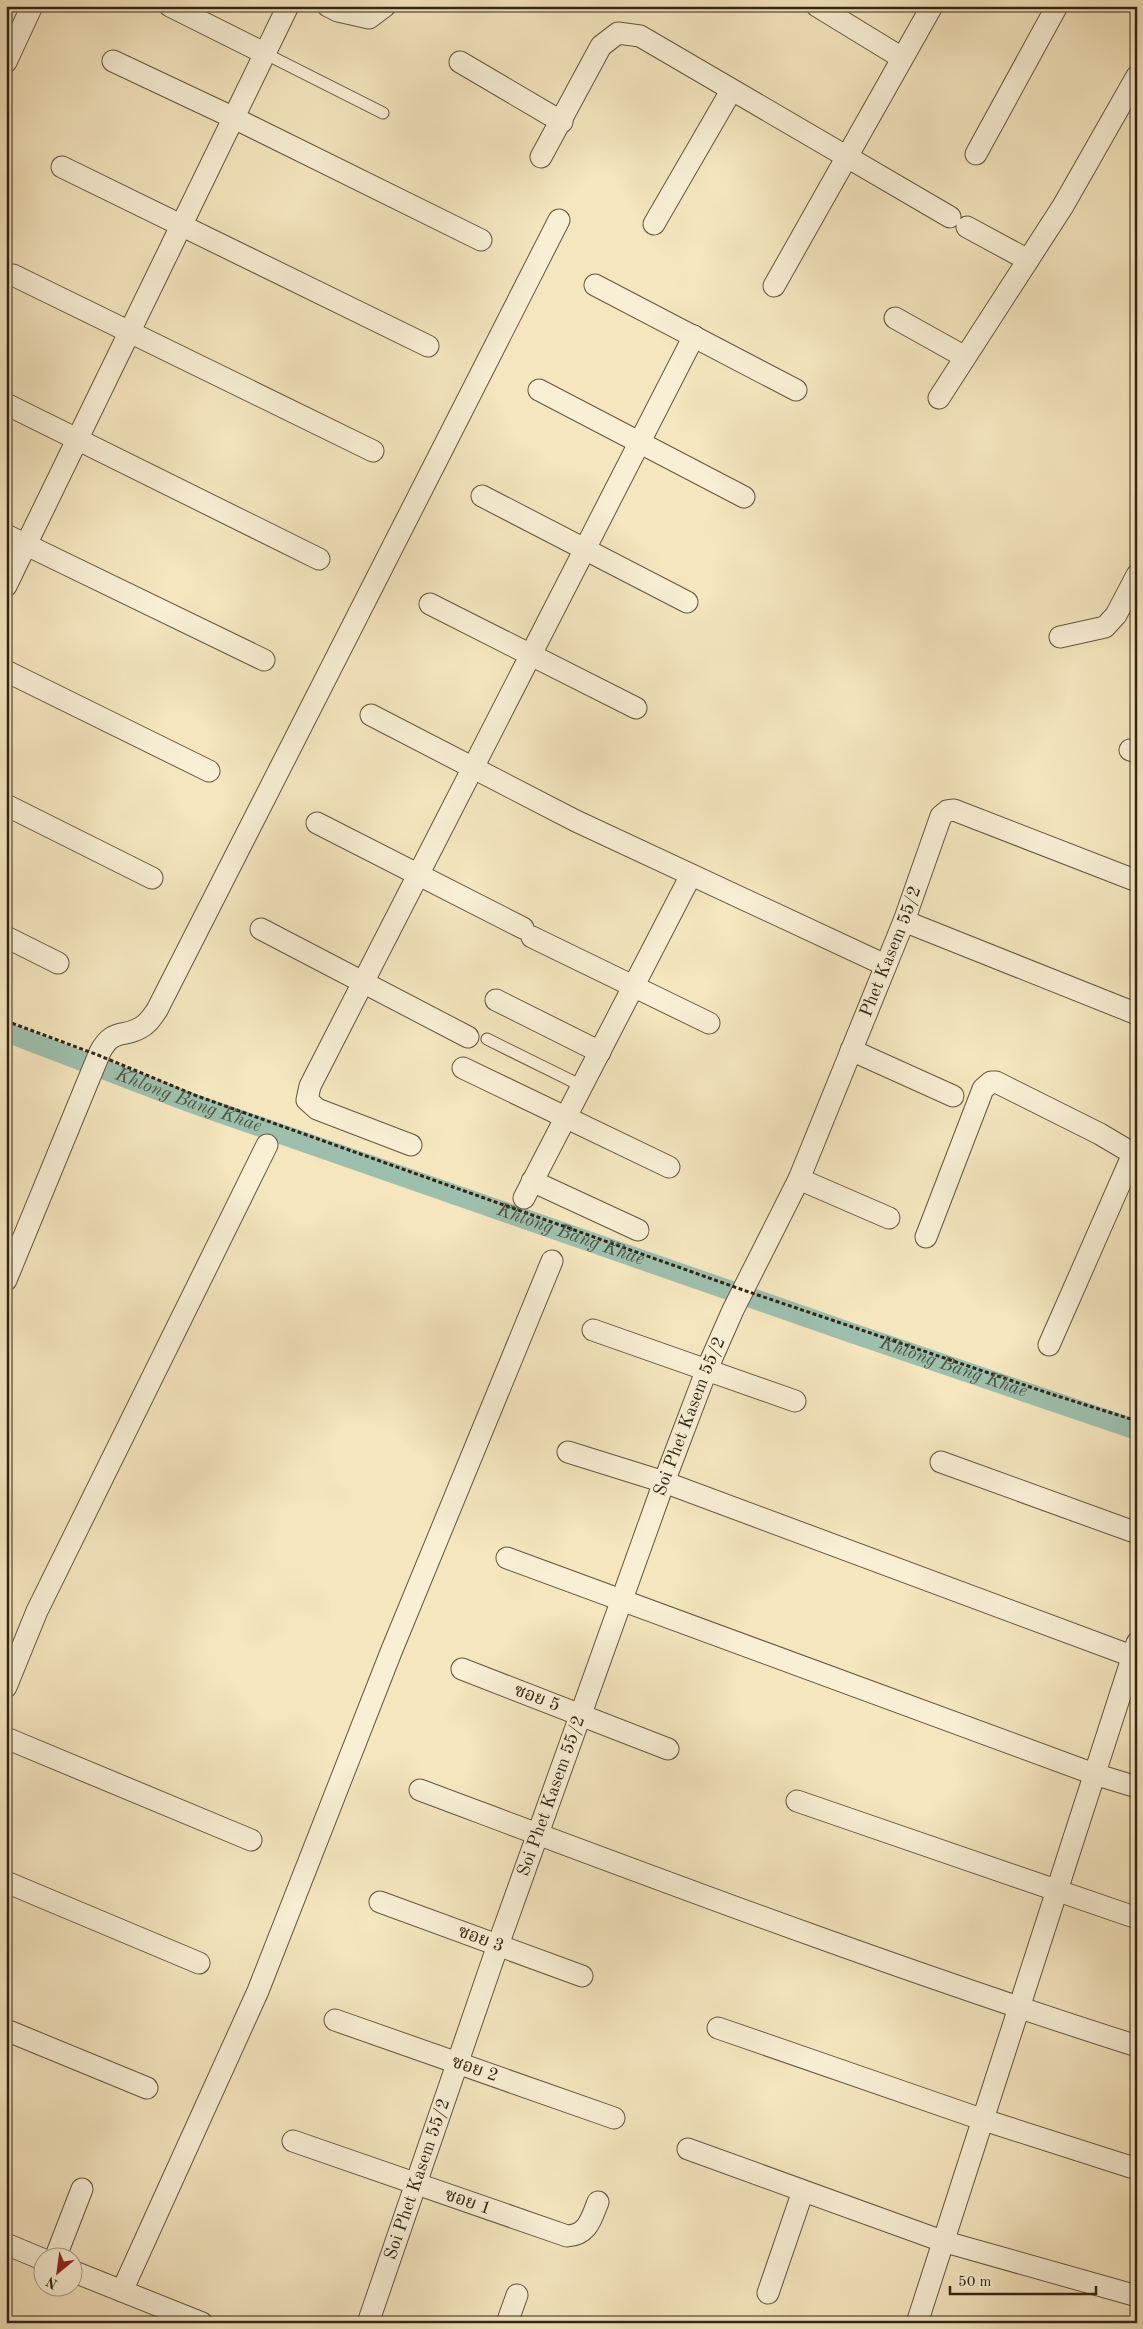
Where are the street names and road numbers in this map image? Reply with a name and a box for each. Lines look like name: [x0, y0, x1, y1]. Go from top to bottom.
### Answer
street label: Phet Kasem 55/2: [857, 884, 925, 1020]
street label: Soi Phet Kasem 55/2: [651, 1334, 729, 1498]
street label: ซอย 5: [512, 1681, 562, 1715]
street label: Soi Phet Kasem 55/2: [514, 1713, 588, 1879]
street label: ซอย 3: [456, 1922, 506, 1956]
street label: ซอย 2: [450, 2053, 500, 2085]
street label: Soi Phet Kasem 55/2: [381, 2096, 453, 2262]
street label: ซอย 1: [443, 2186, 493, 2218]

